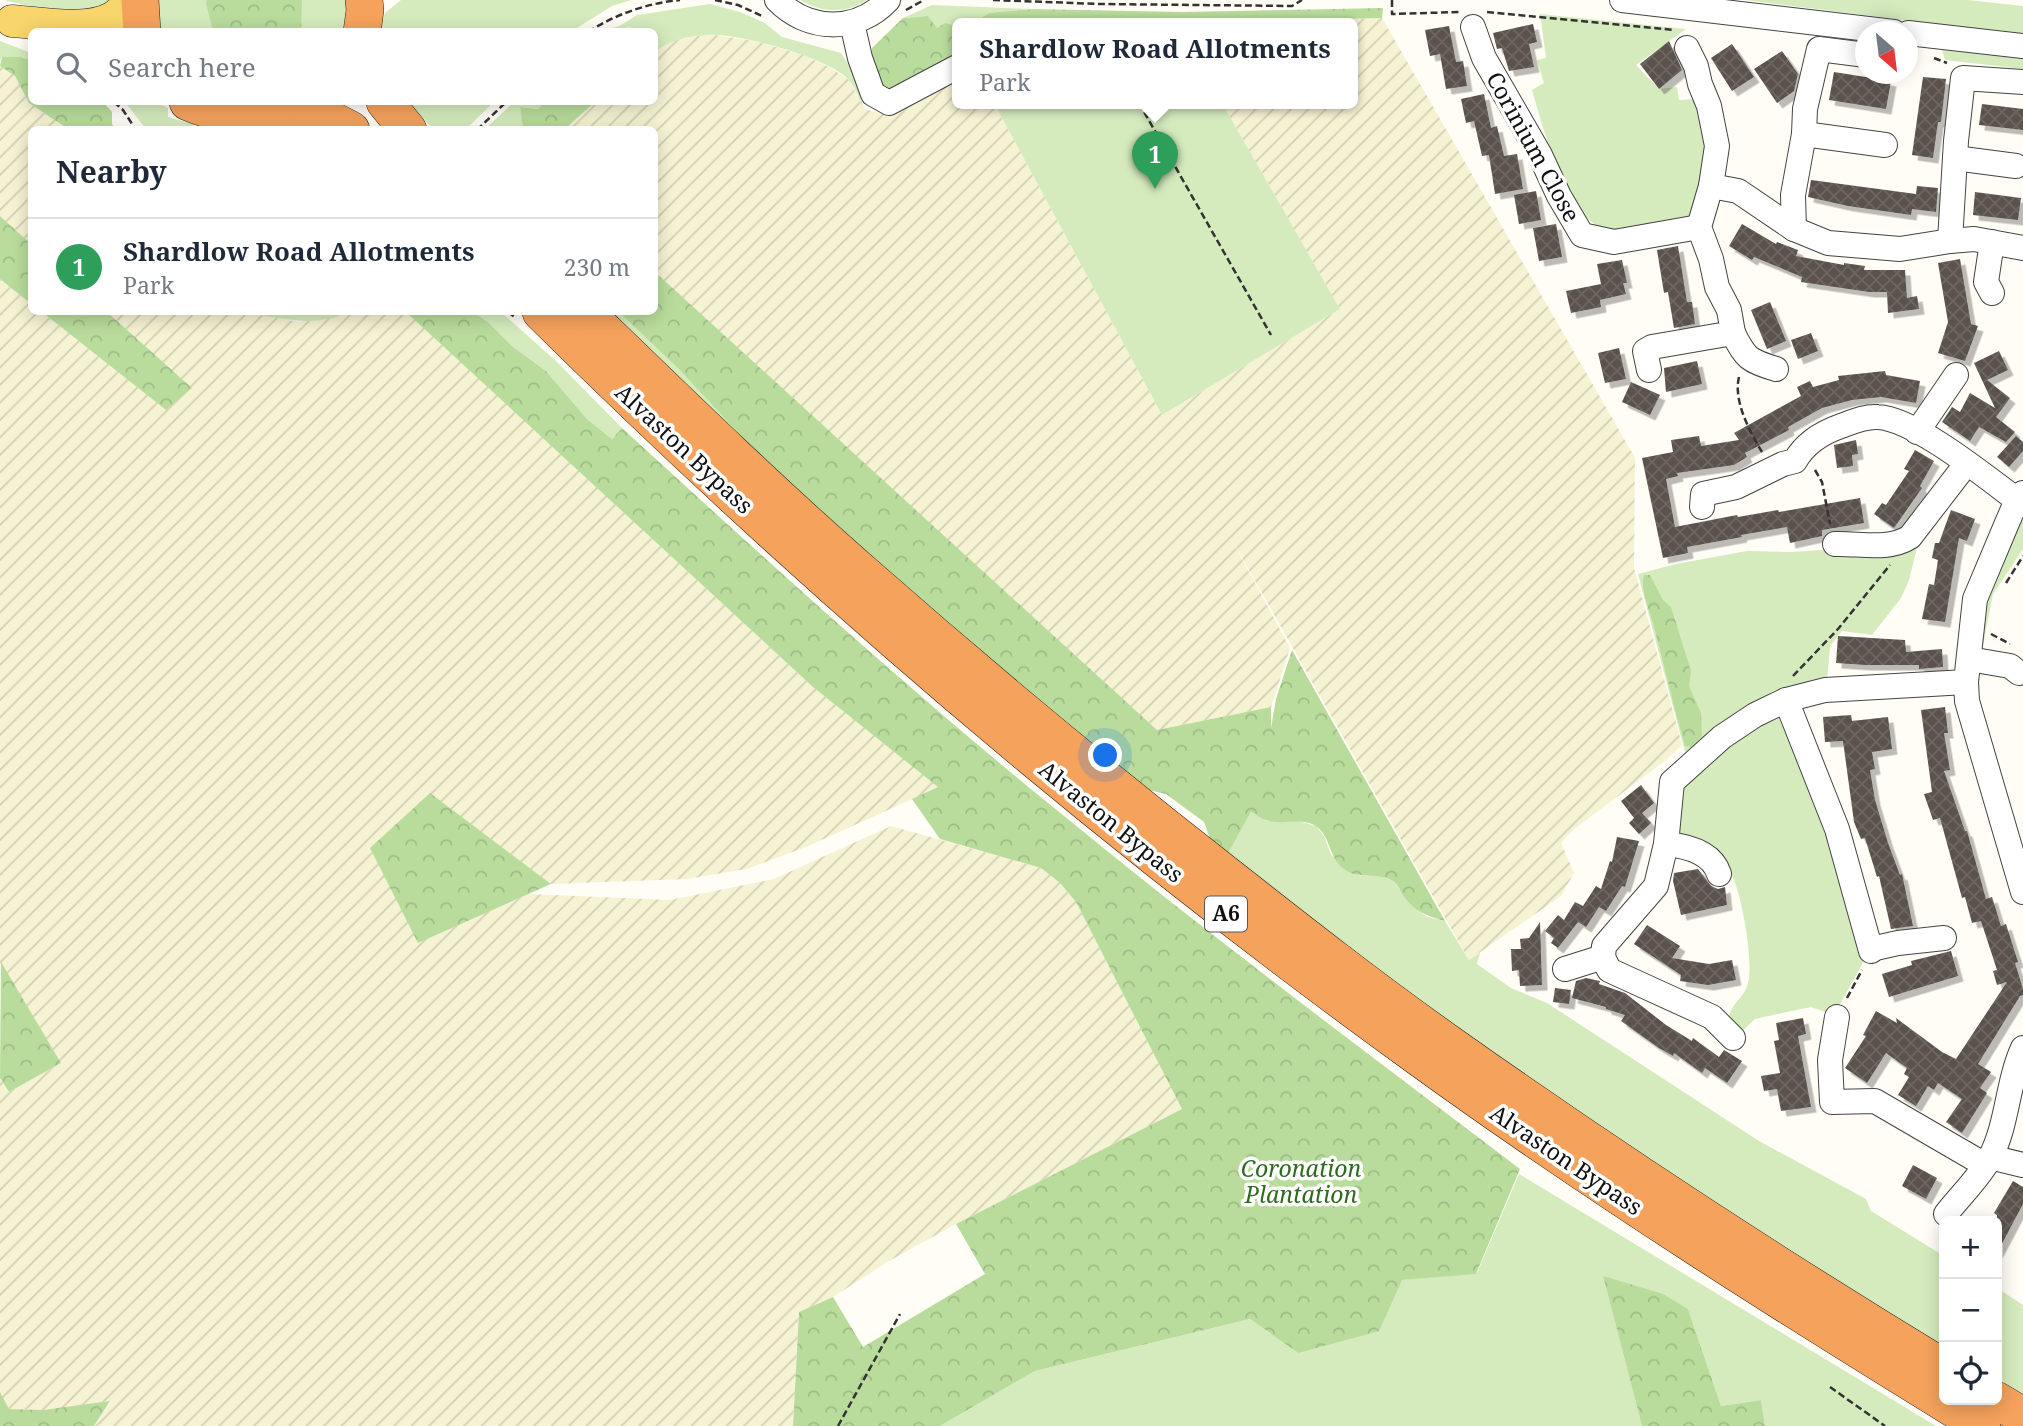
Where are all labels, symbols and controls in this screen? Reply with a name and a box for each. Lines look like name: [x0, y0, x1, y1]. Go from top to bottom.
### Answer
popup: [952, 18, 1358, 109]
north arrow: [1855, 21, 1918, 84]
search box: [28, 28, 658, 105]
text: Shardlow Road Allotments: [979, 30, 1331, 66]
icon: search: [52, 48, 90, 86]
text: Search here: [108, 49, 256, 85]
text: Park: [979, 66, 1030, 98]
street label: Corinium Close: [1479, 66, 1588, 227]
pin: 1: [1132, 131, 1178, 189]
text: Nearby: [56, 151, 167, 192]
text: Shardlow Road Allotments: [123, 233, 475, 269]
text: 1: [73, 251, 86, 283]
text: 230 m: [564, 251, 630, 283]
text: Park: [123, 269, 174, 301]
street label: Alvaston Bypass: [609, 376, 761, 521]
your location: [1088, 738, 1122, 772]
street label: Alvaston Bypass: [1033, 753, 1191, 890]
road number: A6: [1205, 897, 1247, 932]
street label: Alvaston Bypass: [1484, 1096, 1649, 1222]
park label: Coronation Plantation: [1241, 1152, 1362, 1210]
map controls: [1939, 1216, 2002, 1405]
button: +: [1939, 1216, 2002, 1279]
button: −: [1939, 1279, 2002, 1342]
button: locate: [1939, 1342, 2002, 1405]

